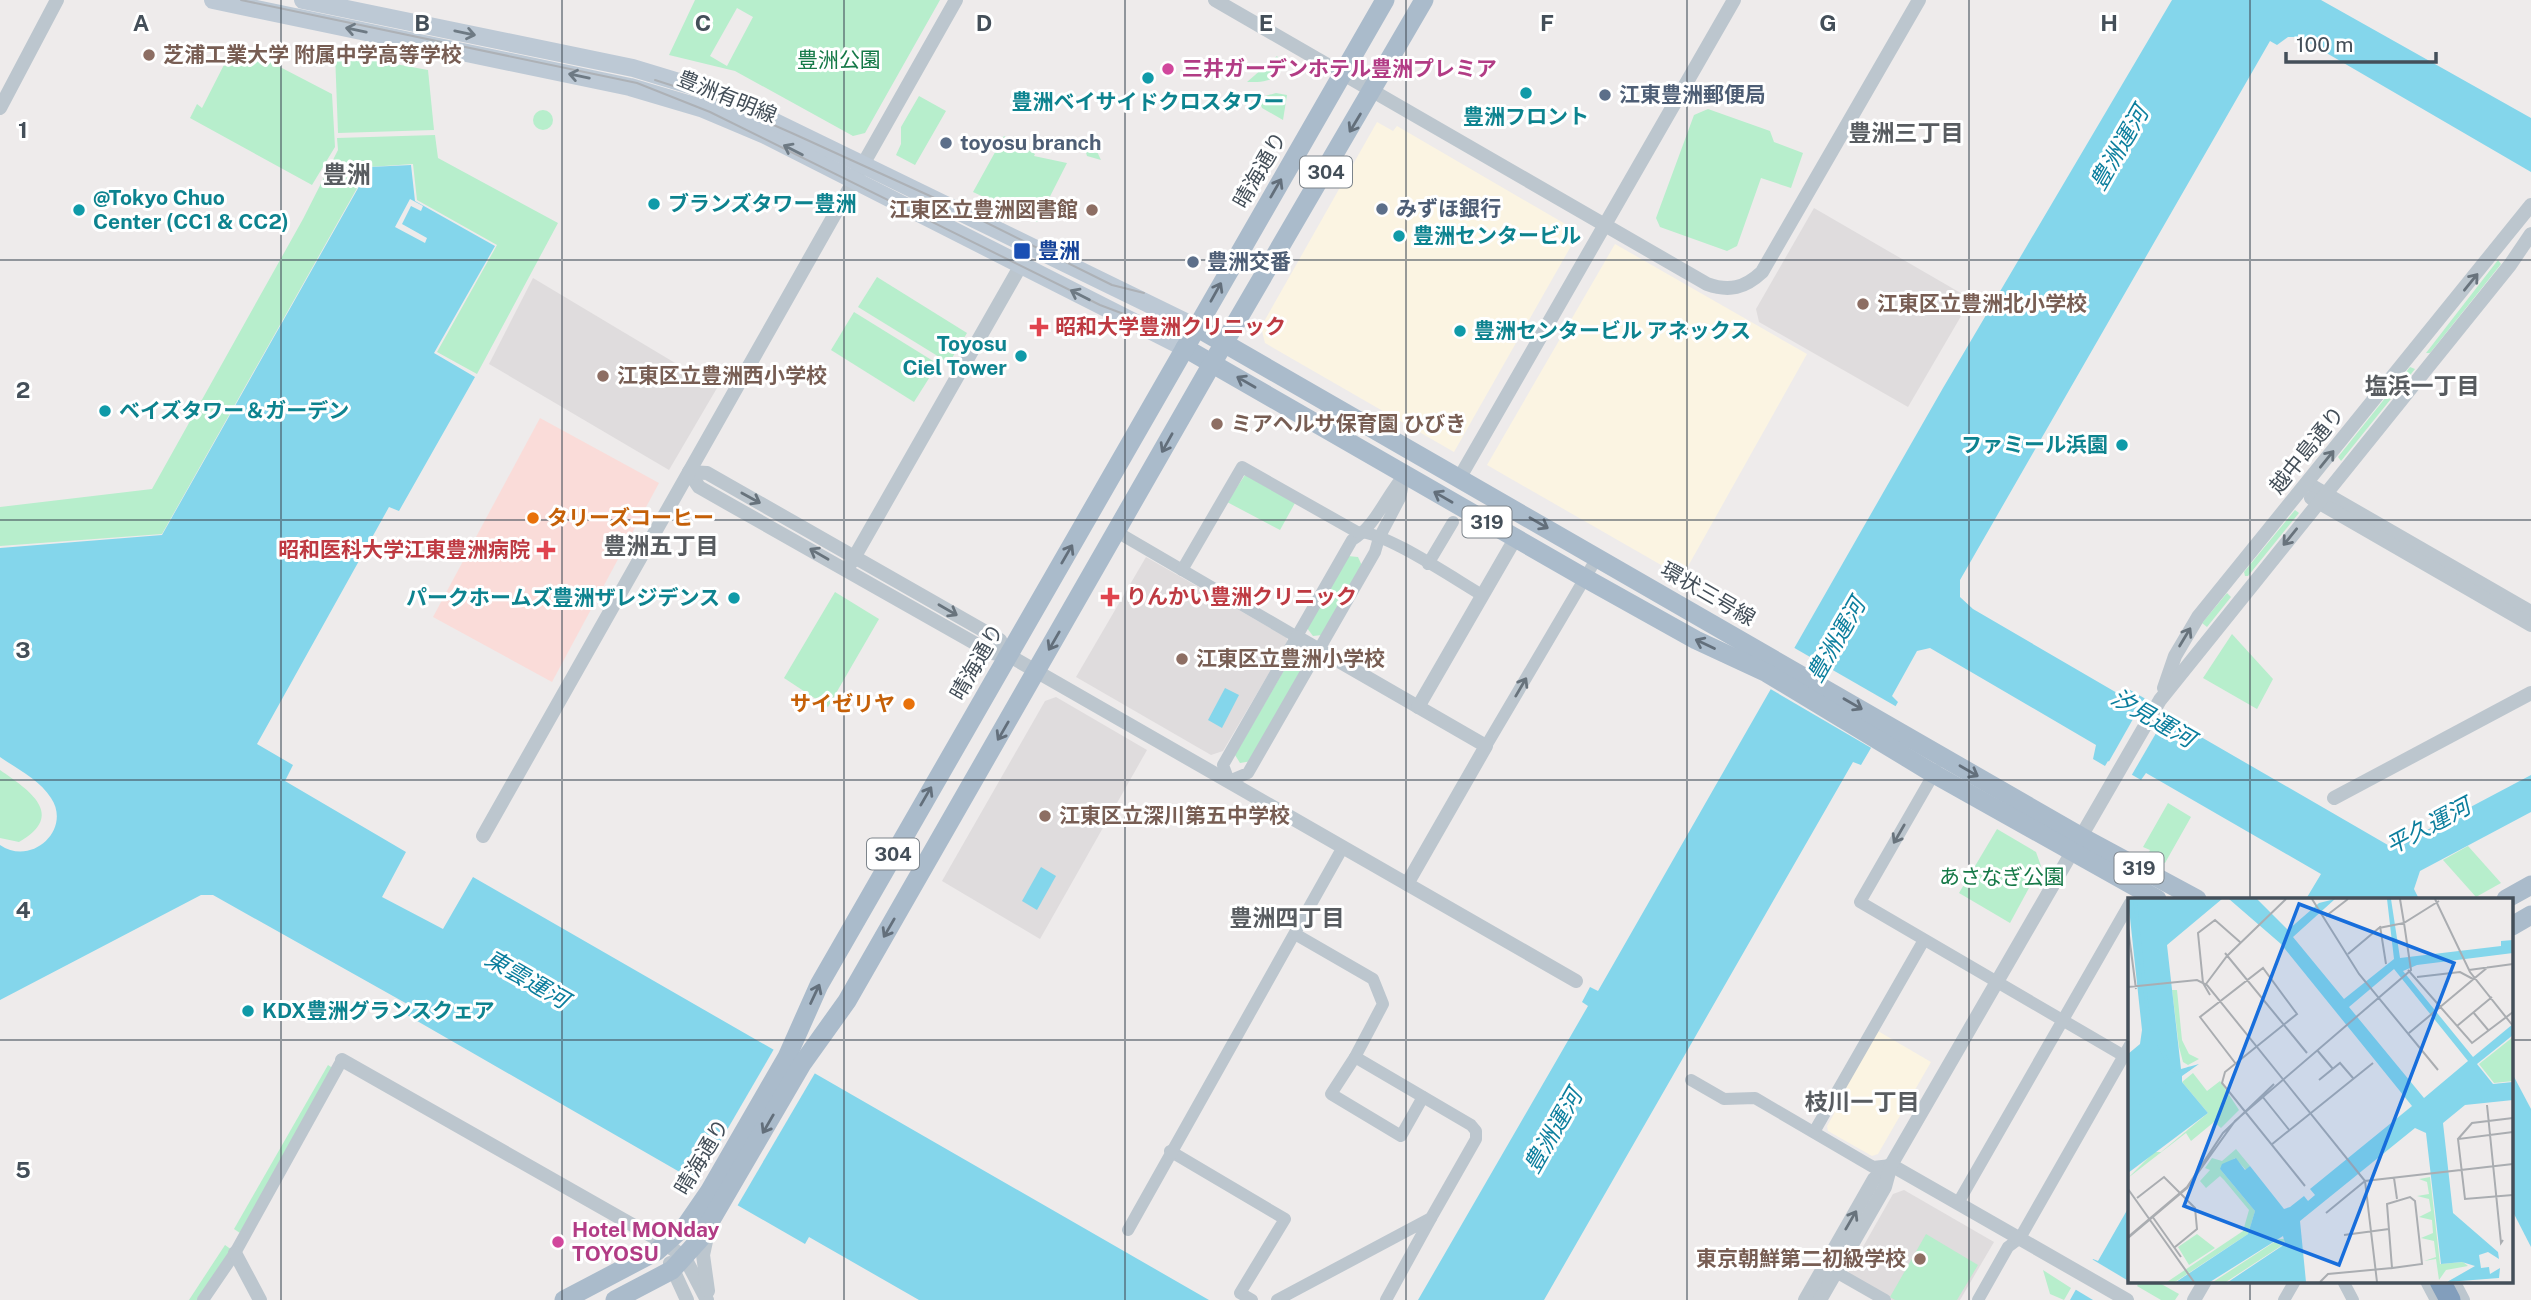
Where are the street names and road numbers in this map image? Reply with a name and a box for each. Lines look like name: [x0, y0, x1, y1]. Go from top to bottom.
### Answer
street label: 豊洲有明線: [674, 65, 781, 128]
street label: 晴海通り: [1228, 127, 1291, 212]
road number: 304: [1300, 156, 1352, 188]
street label: 越中島通り: [2264, 401, 2349, 498]
road number: 319: [1462, 506, 1512, 538]
street label: 環状三号線: [1657, 556, 1760, 631]
street label: 晴海通り: [945, 619, 1008, 704]
road number: 304: [867, 838, 919, 870]
road number: 319: [2114, 852, 2164, 884]
street label: 晴海通り: [669, 1114, 734, 1199]

